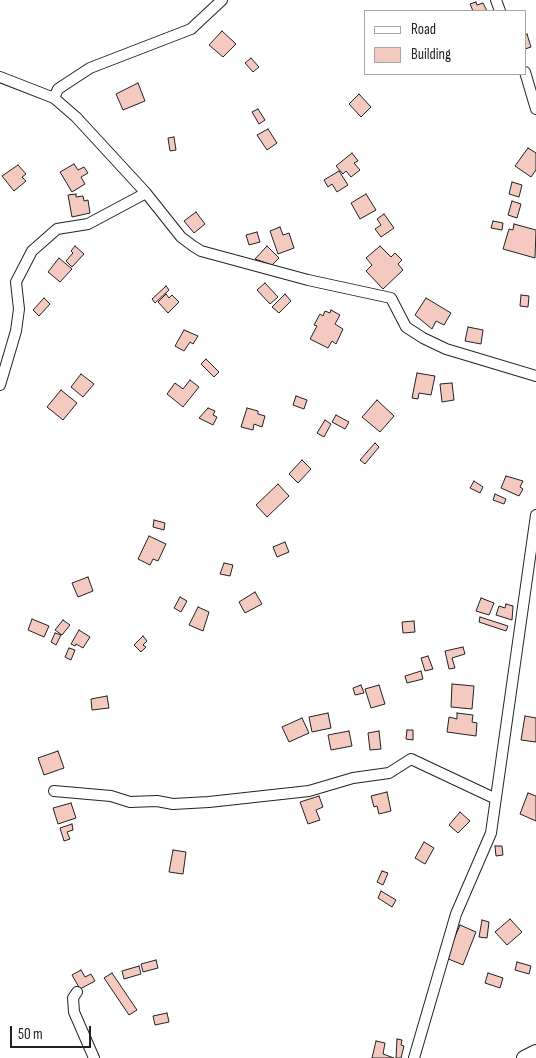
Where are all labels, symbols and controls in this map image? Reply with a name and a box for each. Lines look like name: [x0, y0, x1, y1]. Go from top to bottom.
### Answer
legend: [364, 10, 526, 75]
text: Road: [411, 20, 436, 39]
text: Building: [411, 45, 451, 64]
scale bar: [12, 1016, 94, 1048]
text: 50 m: [18, 1025, 43, 1044]

